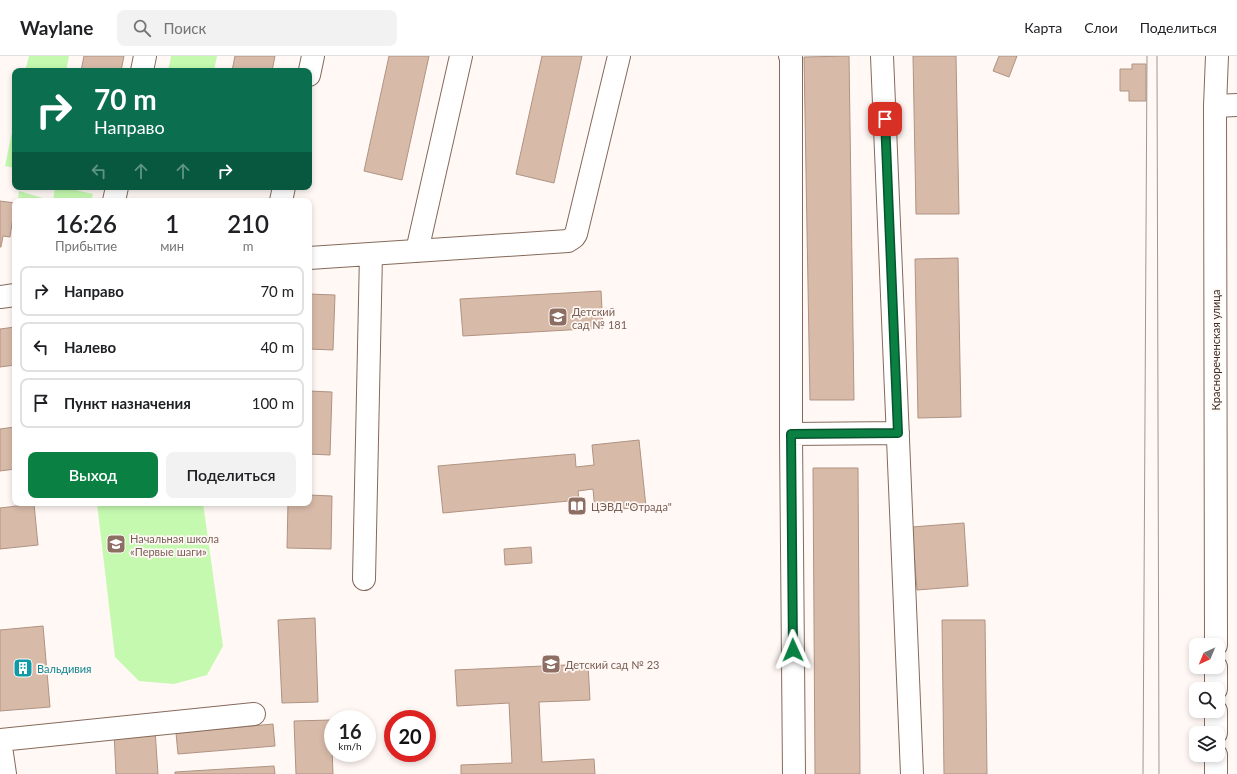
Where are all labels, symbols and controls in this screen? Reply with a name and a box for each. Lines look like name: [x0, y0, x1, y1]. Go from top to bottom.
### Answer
search box: [117, 10, 397, 46]
text: Waylane: [20, 16, 93, 39]
icon: search: [131, 17, 153, 39]
text: Поиск: [163, 19, 206, 37]
text: Карта: [1024, 19, 1062, 36]
text: Слои: [1084, 19, 1118, 36]
text: Поделиться: [1140, 19, 1217, 36]
text: 70 m: [94, 82, 157, 116]
icon: right: [28, 84, 80, 136]
pin: [868, 102, 902, 136]
icon: arrive: [874, 108, 896, 130]
text: Направо: [94, 116, 165, 138]
icon: left: [88, 160, 110, 182]
icon: ahead: [130, 160, 152, 182]
icon: ahead: [172, 160, 194, 182]
icon: right: [214, 160, 236, 182]
text: 16:26: [55, 209, 117, 238]
text: 1: [165, 209, 179, 238]
text: 210: [227, 209, 269, 238]
text: Прибытие: [55, 238, 117, 254]
text: мин: [160, 238, 184, 254]
text: m: [243, 238, 253, 254]
icon: right: [30, 280, 52, 302]
text: Направо: [64, 282, 124, 300]
text: 70 m: [260, 282, 294, 300]
street label: Краснореченская улица: [1209, 290, 1222, 410]
place label: Детский сад № 181: [572, 305, 627, 331]
school or university icon: Детский сад № 181: [547, 306, 569, 328]
icon: left: [30, 336, 52, 358]
text: Налево: [64, 338, 116, 356]
text: 40 m: [260, 338, 294, 356]
icon: arrive: [30, 392, 52, 414]
text: Пункт назначения: [64, 394, 191, 412]
text: 100 m: [252, 394, 294, 412]
button: Выход: [28, 452, 158, 498]
button: Поделиться: [166, 452, 296, 498]
library icon: ЦЭВД "Отрада": [566, 495, 588, 517]
place label: ЦЭВД "Отрада": [591, 500, 672, 513]
place label: Начальная школа «Первые шаги»: [130, 532, 219, 558]
school or university icon: Начальная школа «Первые шаги»: [105, 533, 127, 555]
position arrow: [772, 629, 814, 671]
north arrow: [1189, 638, 1225, 674]
map controls: [1189, 638, 1225, 762]
school or university icon: Детский сад № 23: [540, 653, 562, 675]
building icon: Вальдивия: [12, 657, 34, 679]
place label: Детский сад № 23: [565, 658, 659, 671]
place label: Вальдивия: [37, 662, 92, 675]
button: search: [1189, 682, 1225, 718]
speed limit sign: 20: [384, 710, 436, 762]
text: 16: [338, 719, 362, 743]
button: layers: [1189, 726, 1225, 762]
text: km/h: [338, 740, 362, 752]

